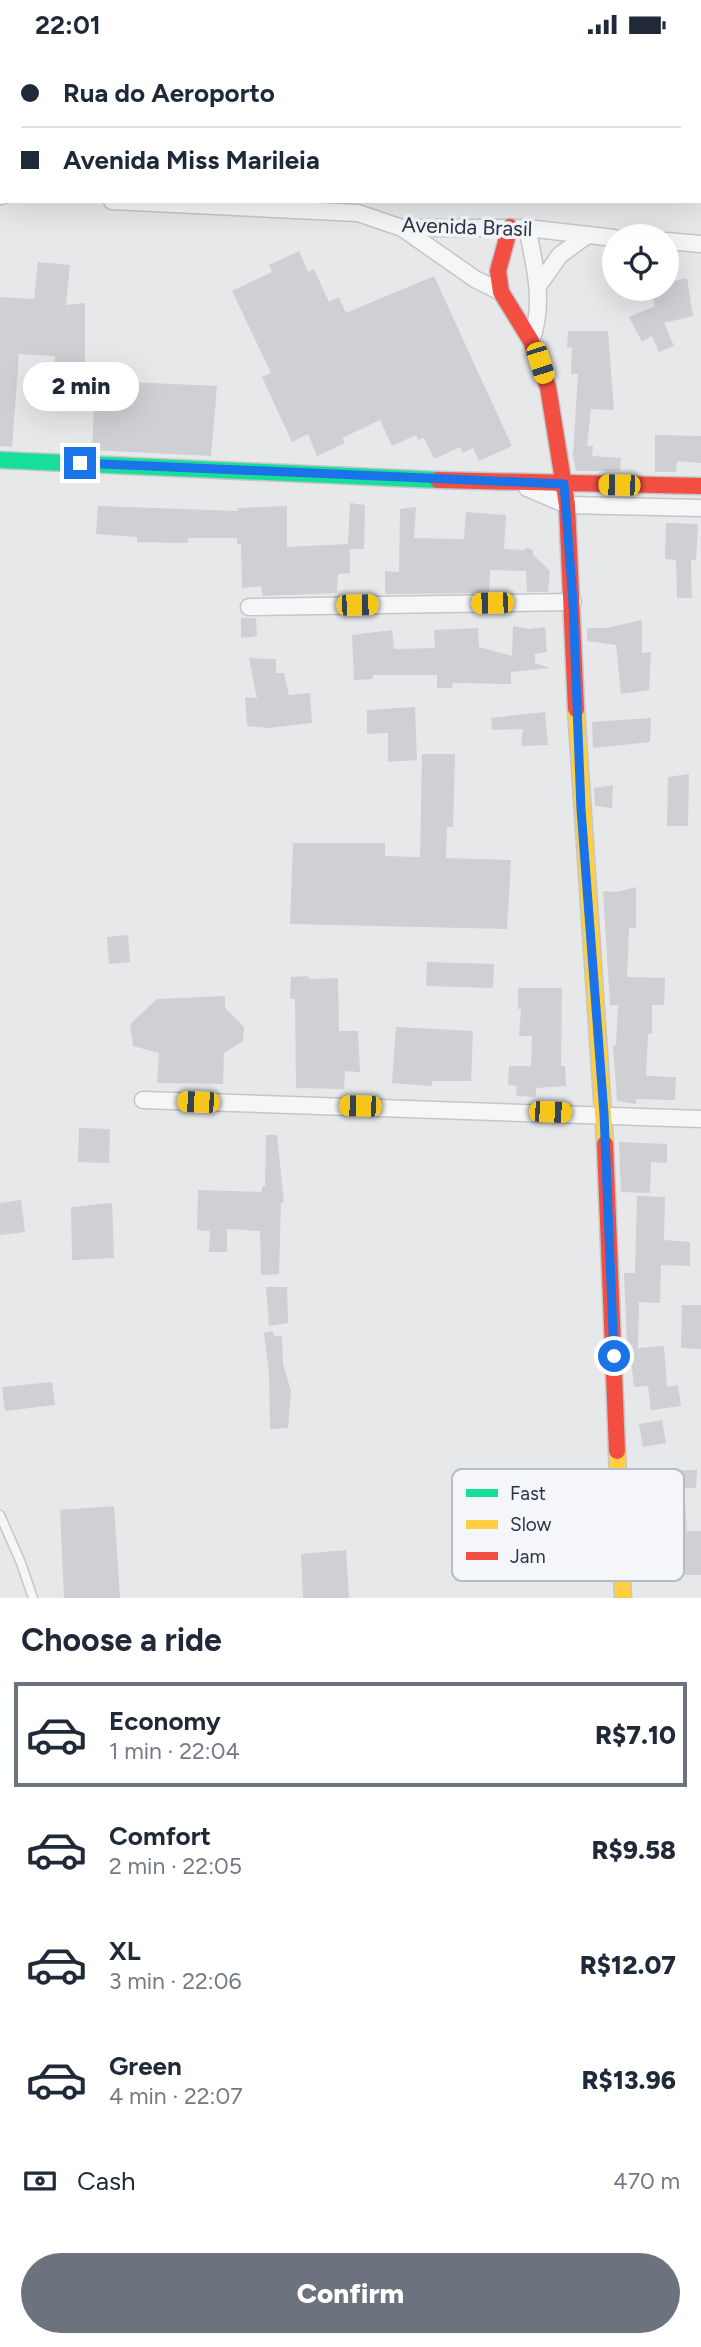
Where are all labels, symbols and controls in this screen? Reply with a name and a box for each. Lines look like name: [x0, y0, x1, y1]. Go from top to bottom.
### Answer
text: 22:01: [35, 9, 101, 41]
text: Rua do Aeroporto: [63, 77, 275, 109]
text: Avenida Miss Marileia: [63, 144, 320, 176]
street label: Avenida Brasil: [401, 212, 533, 241]
map controls: [602, 224, 679, 301]
button: locate: [602, 224, 679, 301]
car: [524, 340, 557, 386]
callout: 2 min: [22, 361, 138, 411]
text: 2 min: [52, 372, 110, 400]
route end: [64, 447, 96, 479]
car: [598, 474, 641, 496]
car: [471, 592, 514, 614]
car: [336, 594, 379, 616]
car: [177, 1091, 220, 1113]
car: [339, 1095, 382, 1117]
car: [529, 1101, 572, 1123]
route start: [598, 1340, 630, 1372]
legend: [452, 1469, 684, 1581]
text: Fast: [510, 1482, 546, 1505]
text: Slow: [510, 1513, 552, 1536]
text: Jam: [510, 1545, 546, 1568]
text: Choose a ride: [21, 1621, 222, 1659]
icon: car: [25, 1703, 88, 1766]
text: Economy: [109, 1705, 221, 1737]
text: R$7.10: [595, 1719, 676, 1751]
text: 1 min · 22:04: [109, 1737, 240, 1765]
icon: car: [25, 1818, 88, 1881]
text: Comfort: [109, 1820, 211, 1852]
text: R$9.58: [591, 1834, 676, 1866]
text: 2 min · 22:05: [109, 1852, 242, 1880]
icon: car: [25, 1933, 88, 1996]
text: XL: [109, 1935, 141, 1967]
text: R$12.07: [580, 1949, 676, 1981]
text: 3 min · 22:06: [109, 1967, 241, 1995]
icon: car: [25, 2048, 88, 2111]
text: Green: [109, 2050, 182, 2082]
text: R$13.96: [582, 2064, 676, 2096]
text: 4 min · 22:07: [109, 2082, 243, 2110]
icon: cash: [21, 2162, 59, 2200]
text: Cash: [77, 2165, 136, 2197]
text: 470 m: [613, 2167, 680, 2195]
button: Confirm: [21, 2253, 680, 2333]

